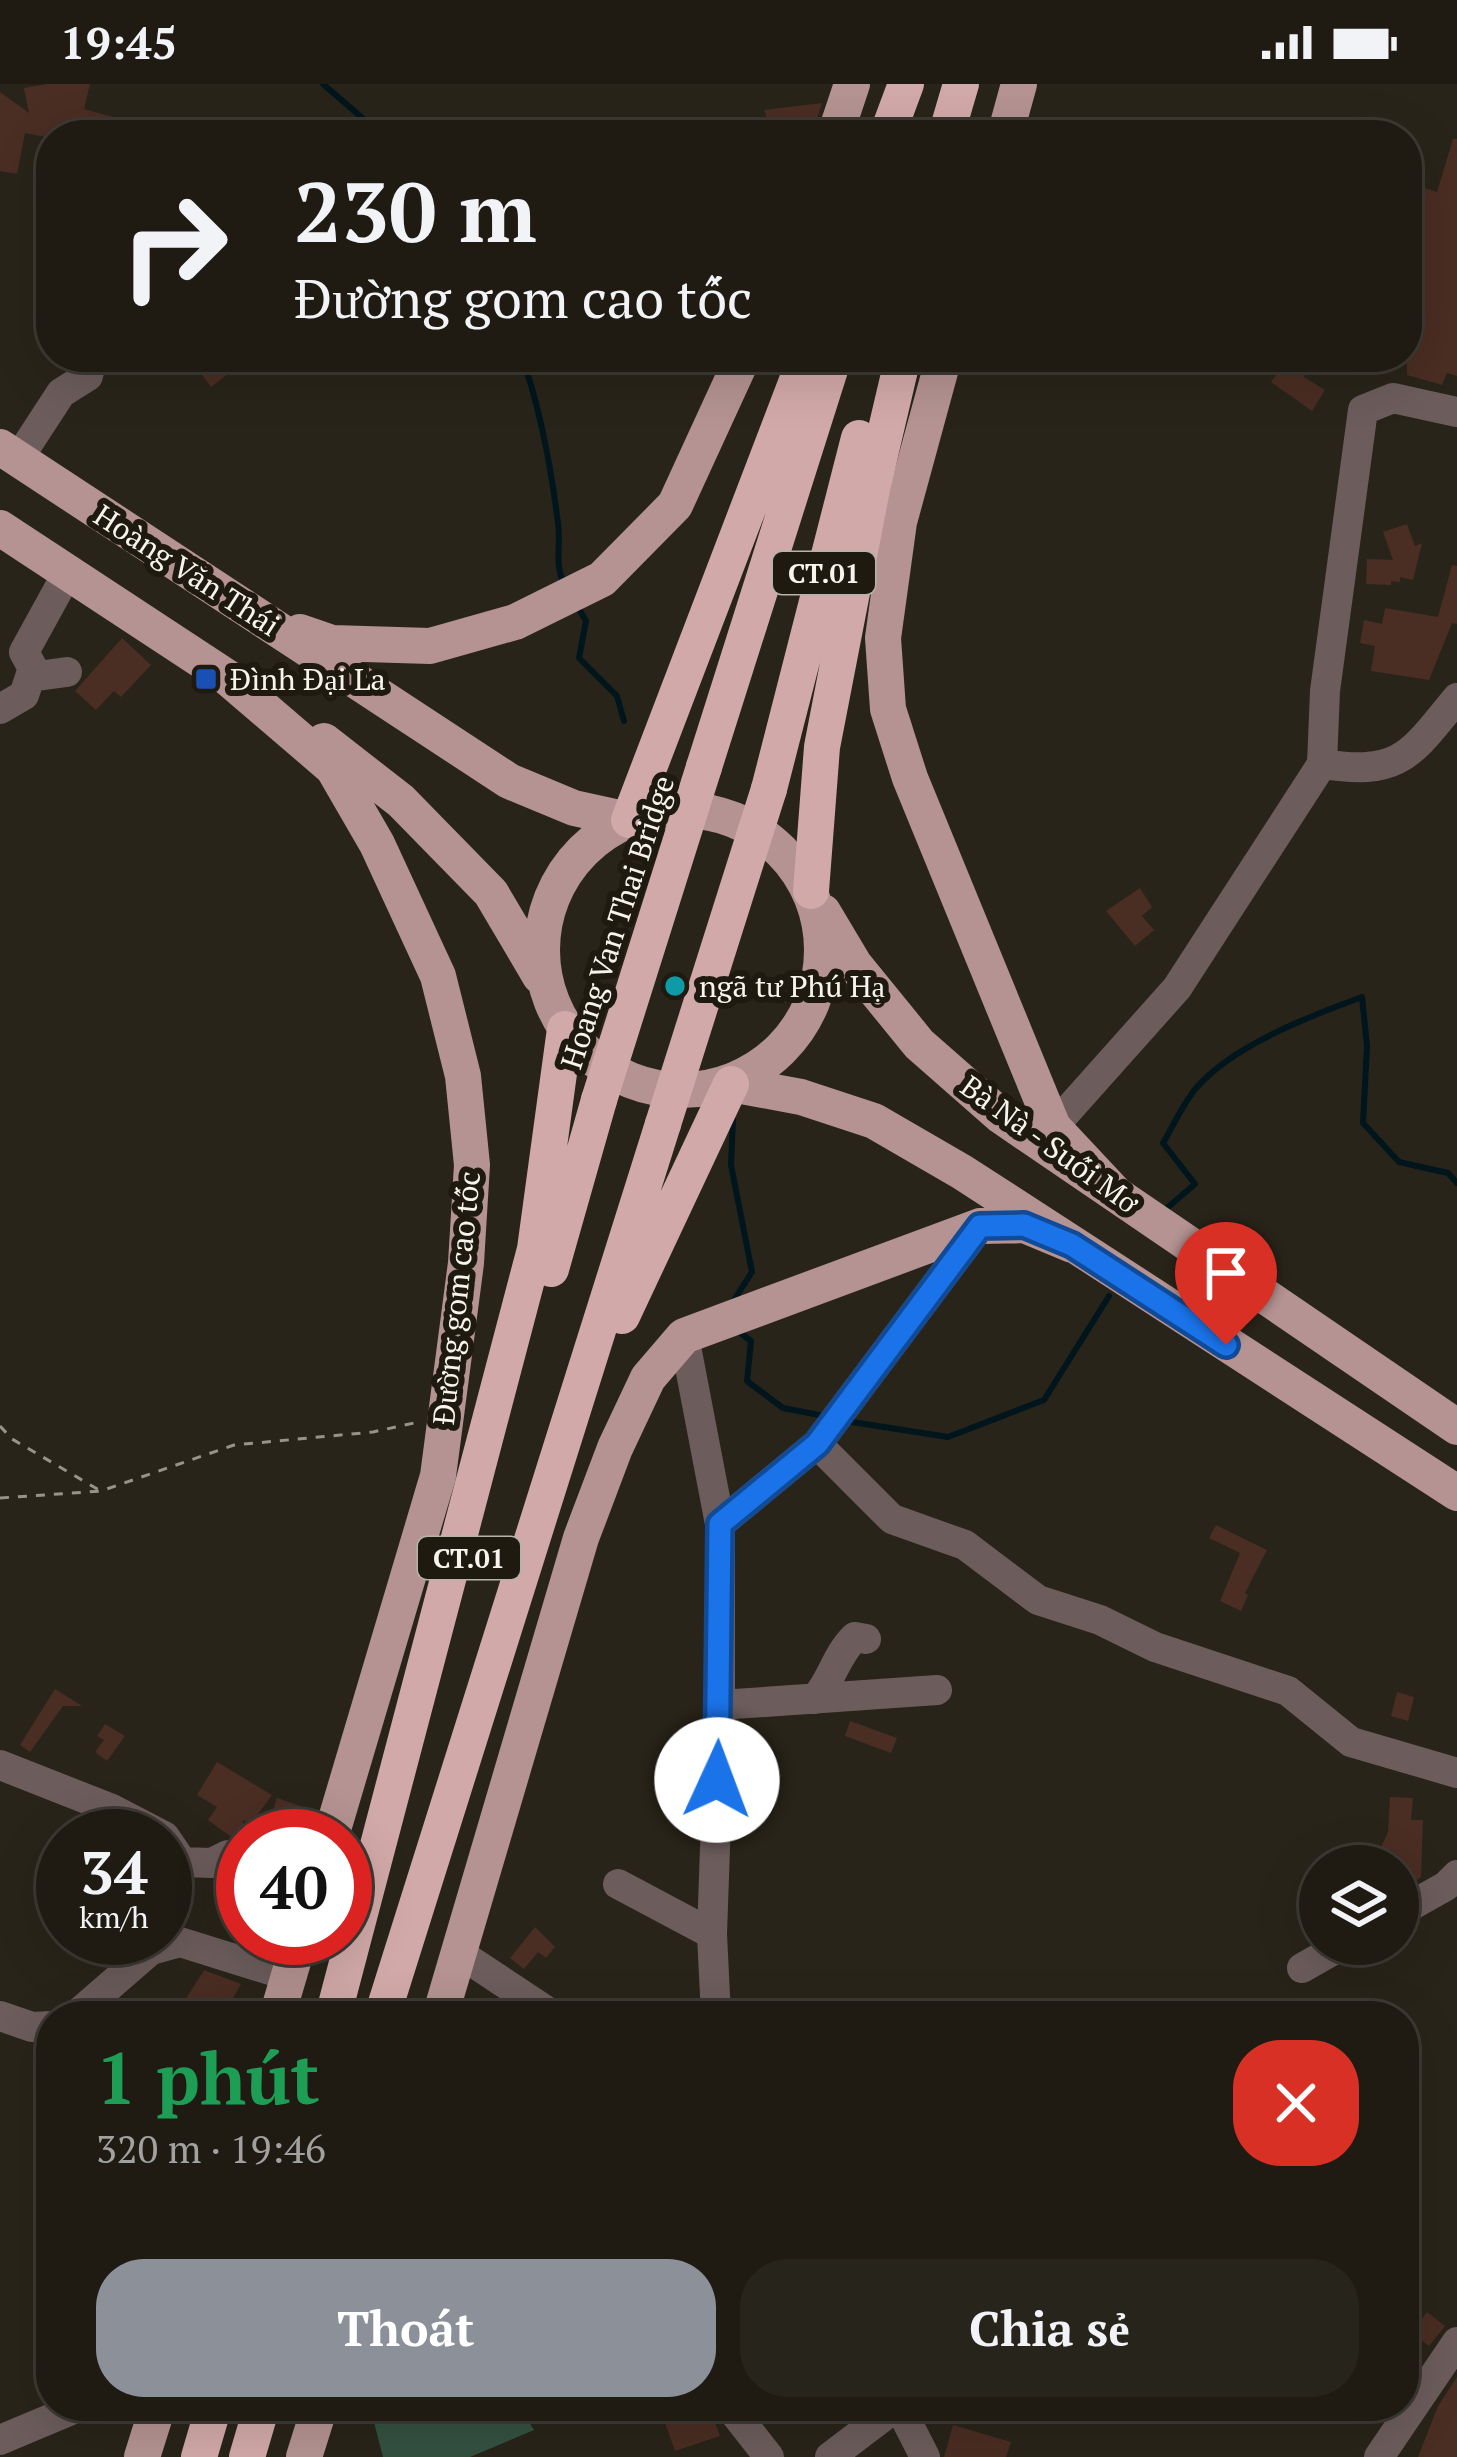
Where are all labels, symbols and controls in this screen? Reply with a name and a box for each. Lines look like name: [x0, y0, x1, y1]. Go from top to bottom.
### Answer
text: 19:45: [60, 12, 177, 72]
text: 230 m: [294, 155, 537, 266]
icon: right: [96, 168, 252, 324]
text: Đường gom cao tốc: [294, 262, 752, 333]
street label: Hoàng Văn Thái: [87, 495, 287, 645]
road number: CT.01: [773, 552, 875, 594]
place label: Đình Đại La: [230, 659, 386, 699]
marker: Đình Đại La: [193, 666, 219, 692]
street label: Hoang Van Thai Bridge: [551, 770, 683, 1074]
place label: ngã tư Phú Hạ: [699, 966, 885, 1006]
marker: ngã tư Phú Hạ: [662, 973, 688, 999]
street label: Bà Nà - Suối Mơ: [953, 1066, 1148, 1223]
street label: Đường gom cao tốc: [423, 1169, 489, 1427]
pin: [1175, 1222, 1277, 1345]
icon: arrive: [1193, 1240, 1259, 1306]
road number: CT.01: [418, 1537, 520, 1579]
position arrow: [654, 1717, 780, 1843]
speed limit sign: 40: [216, 1809, 372, 1965]
text: 34: [80, 1832, 148, 1911]
map controls: [1299, 1845, 1419, 1965]
button: layers: [1299, 1845, 1419, 1965]
text: km/h: [79, 1897, 149, 1937]
text: 1 phút: [96, 2029, 320, 2125]
button: close: [1233, 2040, 1359, 2166]
text: 320 m · 19:46: [96, 2122, 326, 2174]
button: Thoát: [96, 2259, 716, 2397]
button: Chia sẻ: [740, 2259, 1359, 2397]

